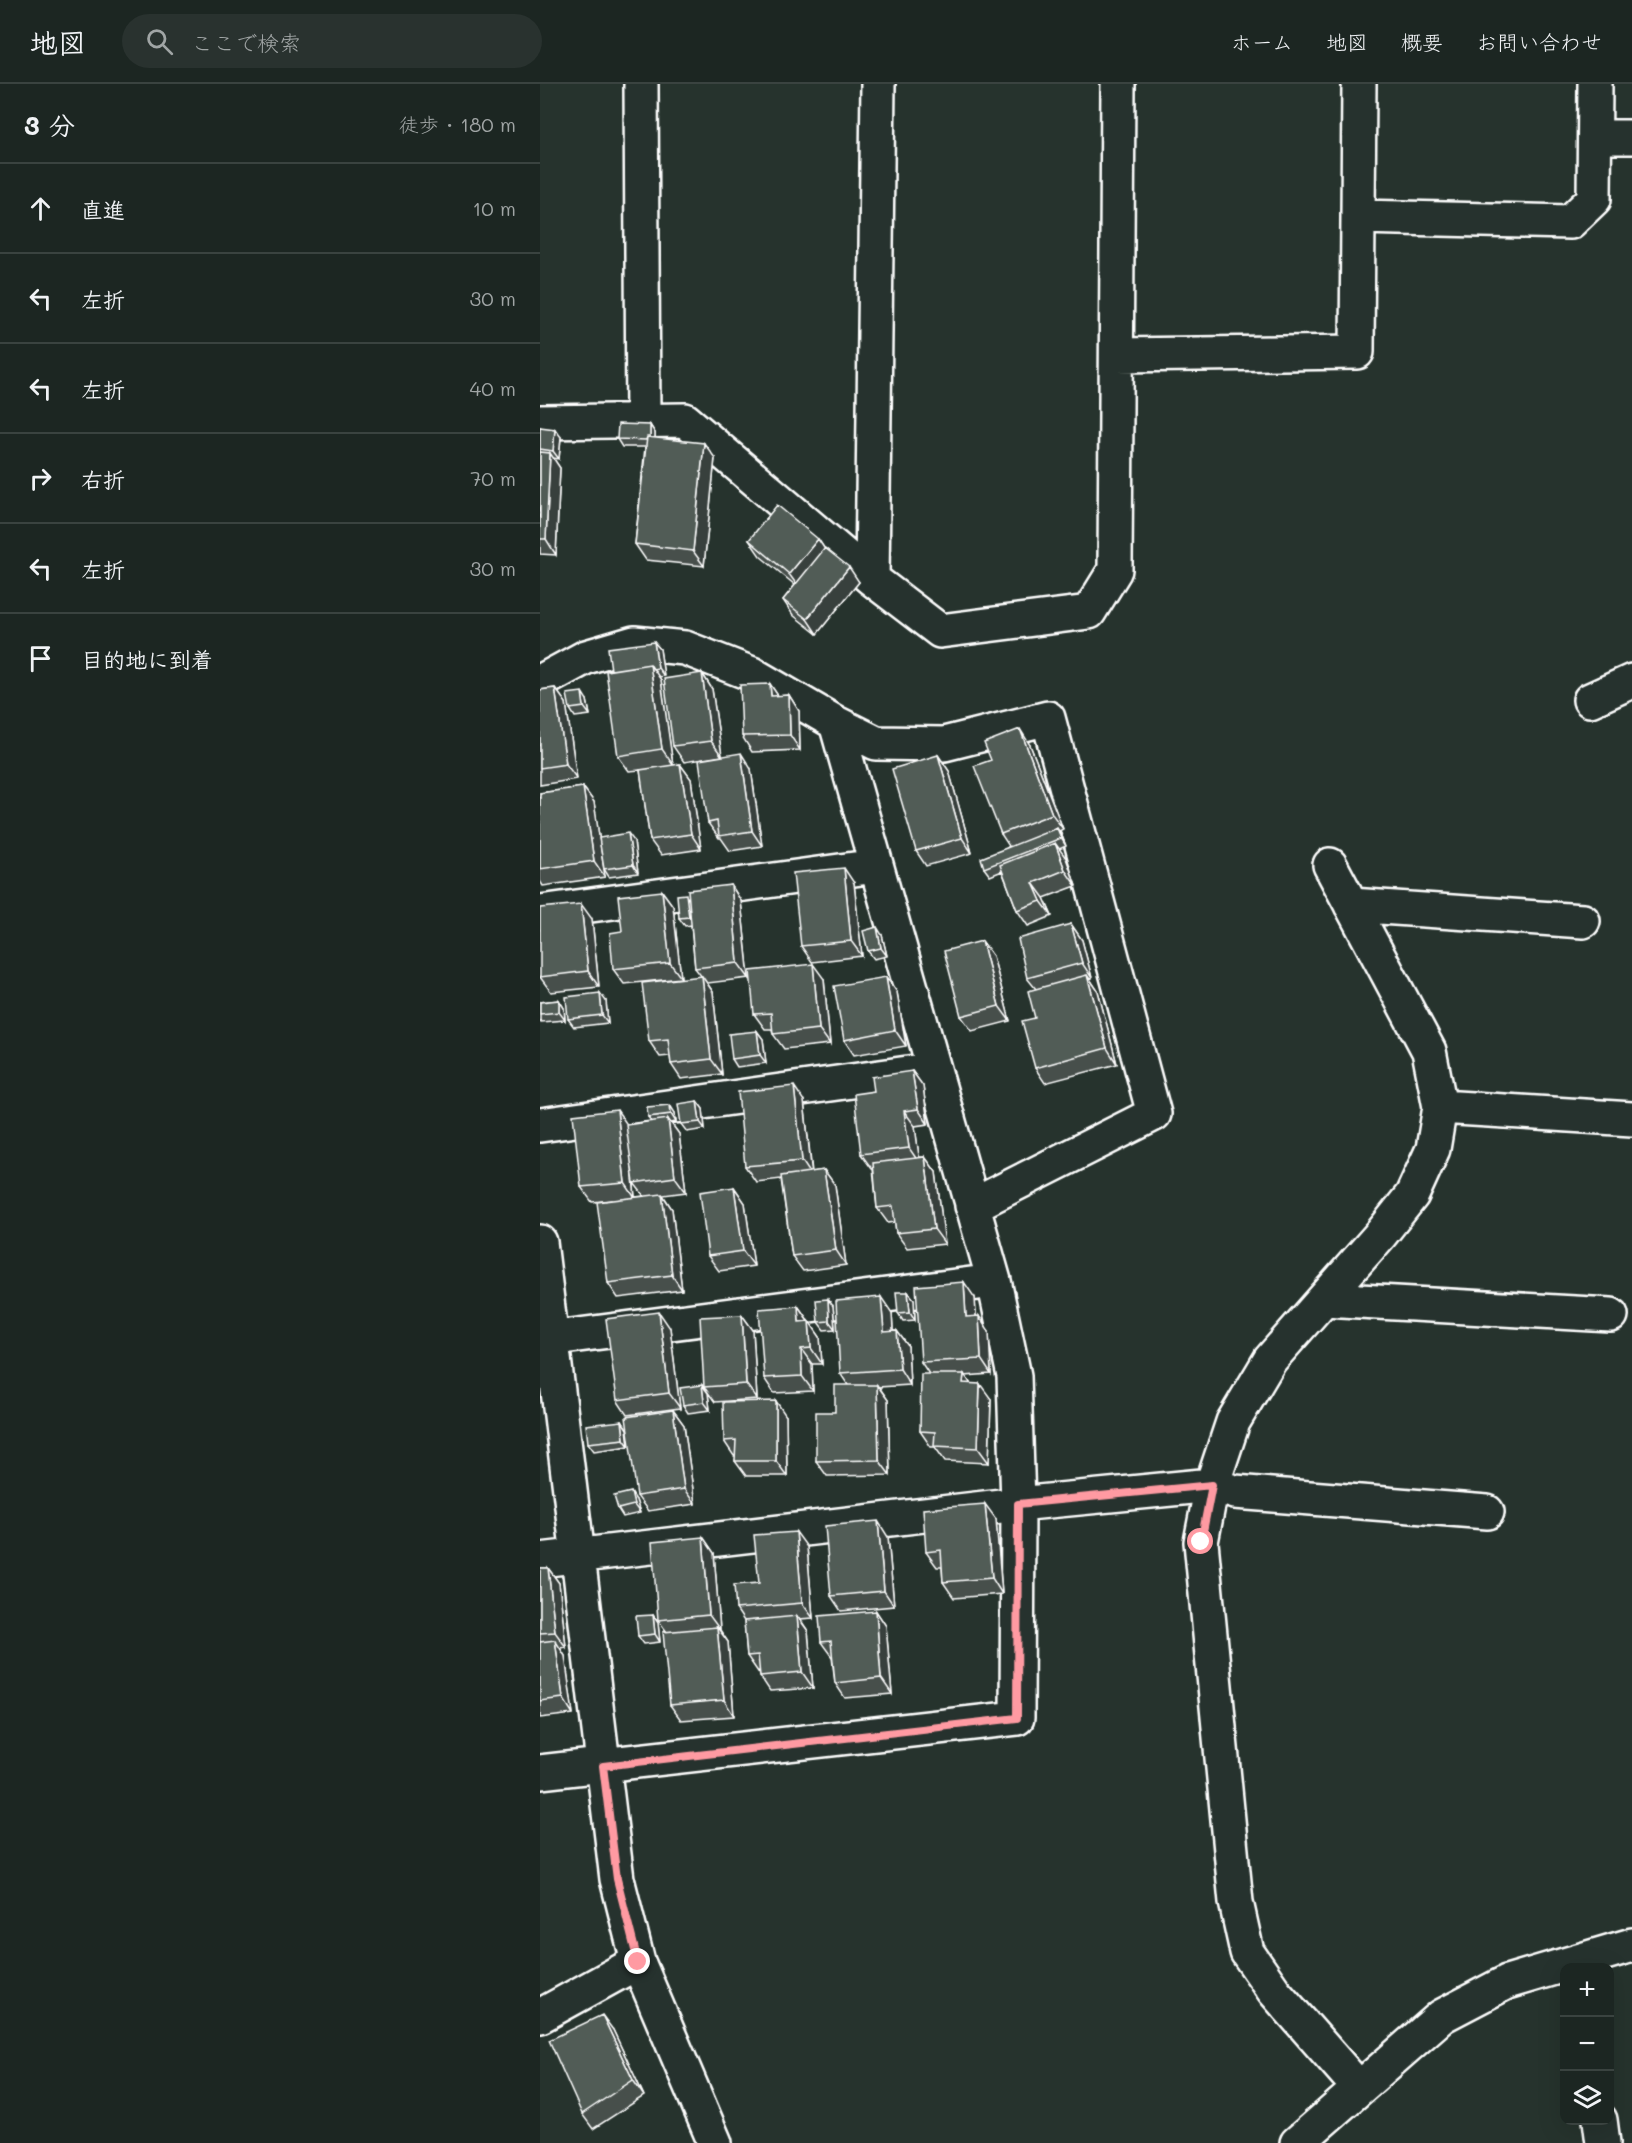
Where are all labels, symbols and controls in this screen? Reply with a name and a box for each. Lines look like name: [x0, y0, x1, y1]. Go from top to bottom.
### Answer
search box: [122, 14, 542, 68]
text: 地図: [30, 24, 86, 60]
icon: search: [143, 25, 176, 58]
text: ここで検索: [191, 28, 301, 57]
text: ホーム: [1231, 28, 1293, 55]
text: 地図: [1326, 28, 1368, 55]
text: 概要: [1401, 28, 1443, 55]
text: お問い合わせ: [1476, 28, 1602, 55]
text: 3 分: [24, 108, 75, 142]
text: 徒歩 · 180 m: [399, 111, 516, 137]
icon: ahead: [24, 192, 57, 225]
text: 直進: [81, 195, 125, 224]
text: 10 m: [472, 195, 516, 221]
icon: left: [24, 282, 57, 315]
text: 左折: [81, 285, 125, 314]
text: 30 m: [470, 285, 516, 311]
icon: left: [24, 372, 57, 405]
text: 左折: [81, 375, 125, 404]
text: 40 m: [470, 375, 516, 401]
icon: right: [24, 462, 57, 495]
text: 右折: [81, 465, 125, 494]
text: 70 m: [470, 465, 516, 491]
icon: left: [24, 552, 57, 585]
text: 左折: [81, 555, 125, 584]
text: 30 m: [470, 555, 516, 581]
icon: arrive: [24, 642, 57, 675]
text: 目的地に到着: [81, 645, 213, 674]
route start: [1187, 1528, 1213, 1554]
route end: [624, 1948, 650, 1974]
map controls: [1560, 1963, 1614, 2125]
button: +: [1560, 1963, 1614, 2017]
button: −: [1560, 2017, 1614, 2071]
button: layers: [1560, 2071, 1614, 2125]

